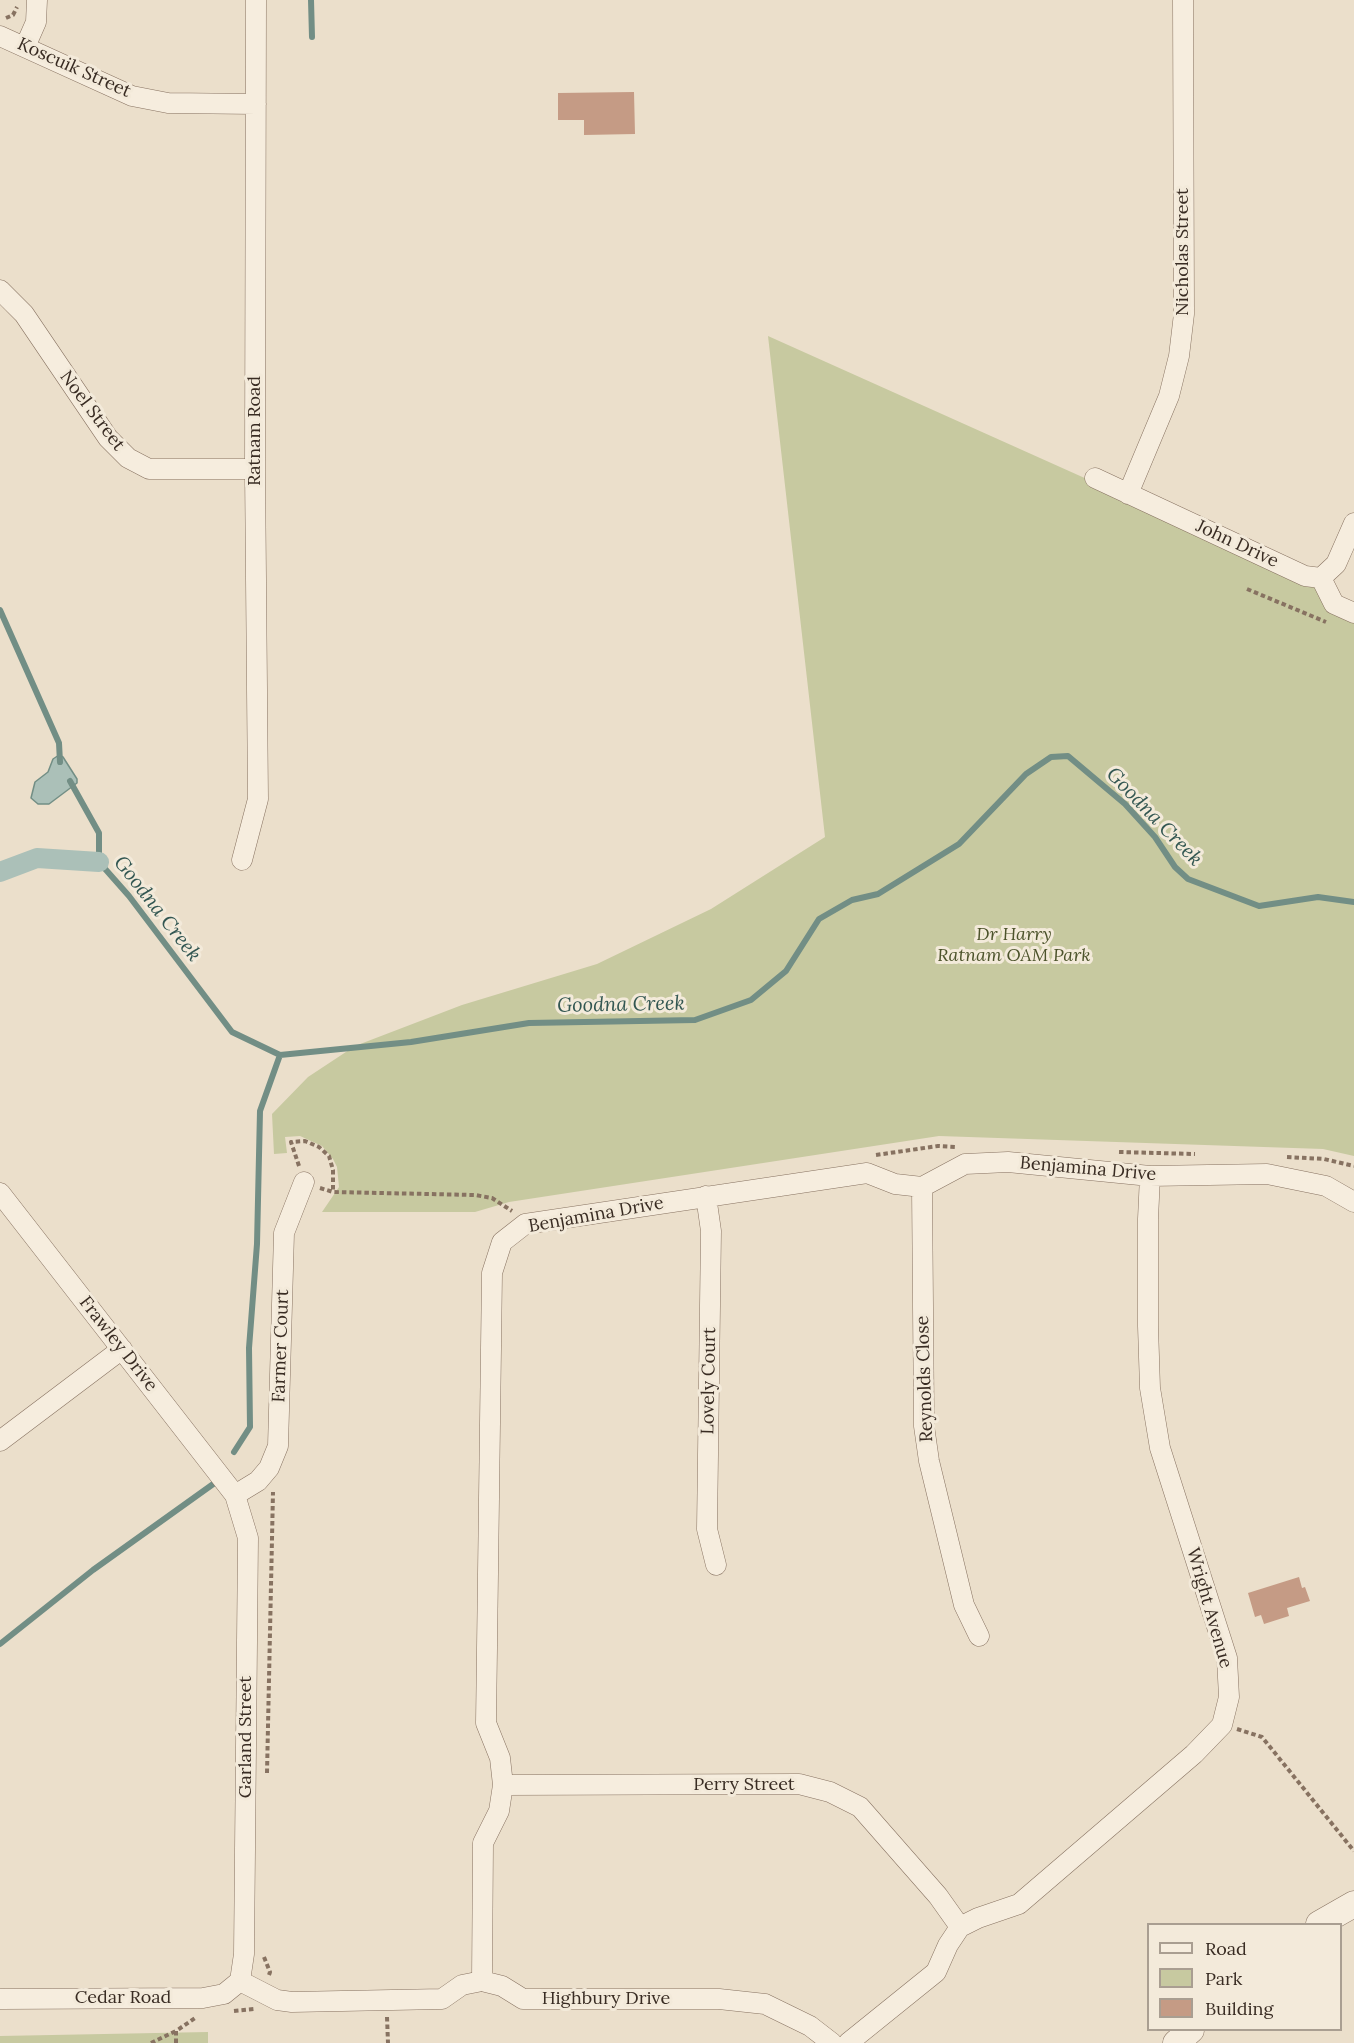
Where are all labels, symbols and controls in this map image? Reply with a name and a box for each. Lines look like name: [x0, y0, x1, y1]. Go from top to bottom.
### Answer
street label: Koscuik Street: [14, 33, 134, 103]
street label: Nicholas Street: [1172, 188, 1194, 316]
street label: Noel Street: [55, 367, 129, 455]
street label: Ratnam Road: [244, 376, 266, 486]
street label: John Drive: [1192, 515, 1282, 573]
water label: Goodna Creek: [1101, 763, 1207, 871]
water label: Goodna Creek: [108, 851, 206, 967]
park label: Dr Harry Ratnam OAM Park: [937, 924, 1091, 966]
water label: Goodna Creek: [557, 992, 685, 1018]
street label: Benjamina Drive: [1019, 1152, 1157, 1186]
street label: Benjamina Drive: [527, 1192, 665, 1238]
street label: Farmer Court: [268, 1289, 294, 1403]
street label: Frawley Drive: [74, 1292, 162, 1396]
street label: Reynolds Close: [912, 1315, 938, 1443]
street label: Lovely Court: [697, 1327, 721, 1435]
street label: Wright Avenue: [1182, 1545, 1236, 1671]
street label: Garland Street: [235, 1676, 257, 1798]
street label: Perry Street: [693, 1774, 795, 1796]
legend: [1147, 1923, 1342, 2031]
text: Road: [1205, 1937, 1247, 1960]
text: Park: [1205, 1967, 1242, 1990]
street label: Cedar Road: [75, 1987, 171, 2009]
street label: Highbury Drive: [542, 1988, 670, 2010]
text: Building: [1205, 1997, 1273, 2020]

